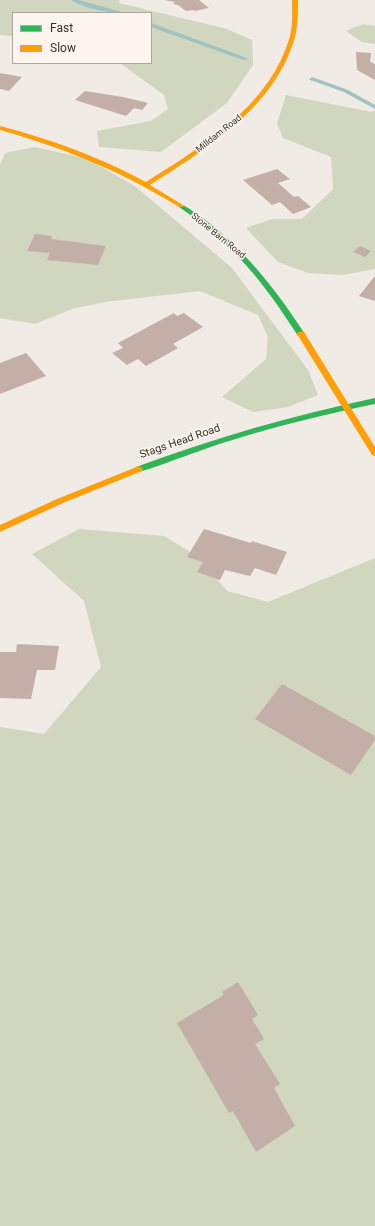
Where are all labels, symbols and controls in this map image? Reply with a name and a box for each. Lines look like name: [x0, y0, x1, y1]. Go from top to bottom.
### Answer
legend: [12, 12, 152, 64]
text: Fast: [50, 21, 73, 35]
text: Slow: [50, 41, 76, 55]
street label: Milldam Road: [194, 113, 244, 155]
street label: Stone Barn Road: [189, 211, 247, 261]
street label: Stags Head Road: [138, 422, 222, 462]

